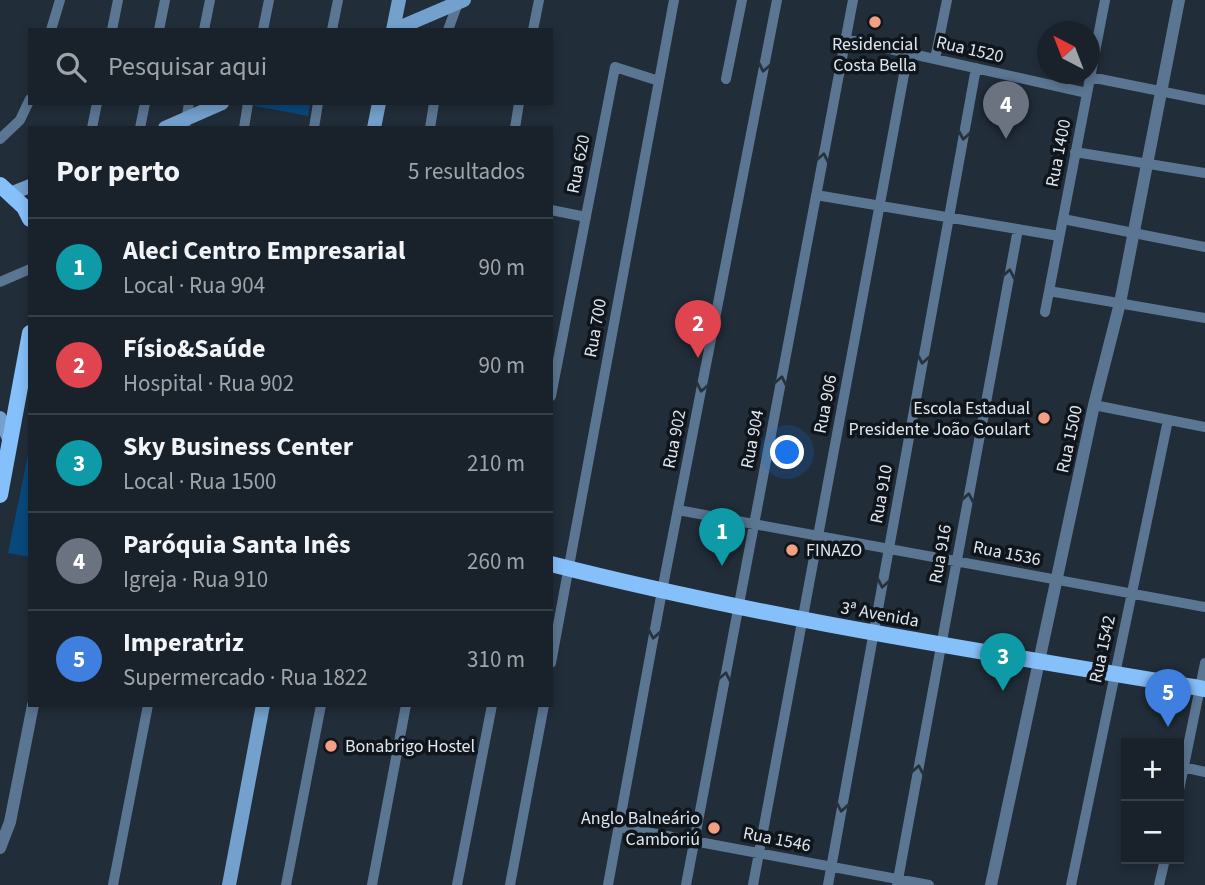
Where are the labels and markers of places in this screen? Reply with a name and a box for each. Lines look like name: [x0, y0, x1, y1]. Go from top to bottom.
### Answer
marker: Residencial Costa Bella: [867, 14, 883, 30]
place label: Residencial Costa Bella: [832, 32, 918, 78]
pin: 4: [983, 81, 1029, 139]
pin: 2: [675, 300, 721, 358]
place label: Escola Estadual Presidente João Goulart: [849, 396, 1030, 442]
marker: Escola Estadual Presidente João Goulart: [1036, 410, 1052, 426]
pin: 1: [699, 508, 745, 566]
place label: FINAZO: [806, 538, 862, 563]
marker: FINAZO: [784, 542, 800, 558]
pin: 3: [980, 633, 1026, 691]
pin: 5: [1145, 669, 1191, 727]
place label: Bonabrigo Hostel: [345, 734, 475, 759]
marker: Bonabrigo Hostel: [323, 738, 339, 754]
place label: Anglo Balneário Camboriú: [581, 806, 700, 852]
marker: Anglo Balneário Camboriú: [706, 820, 722, 836]

